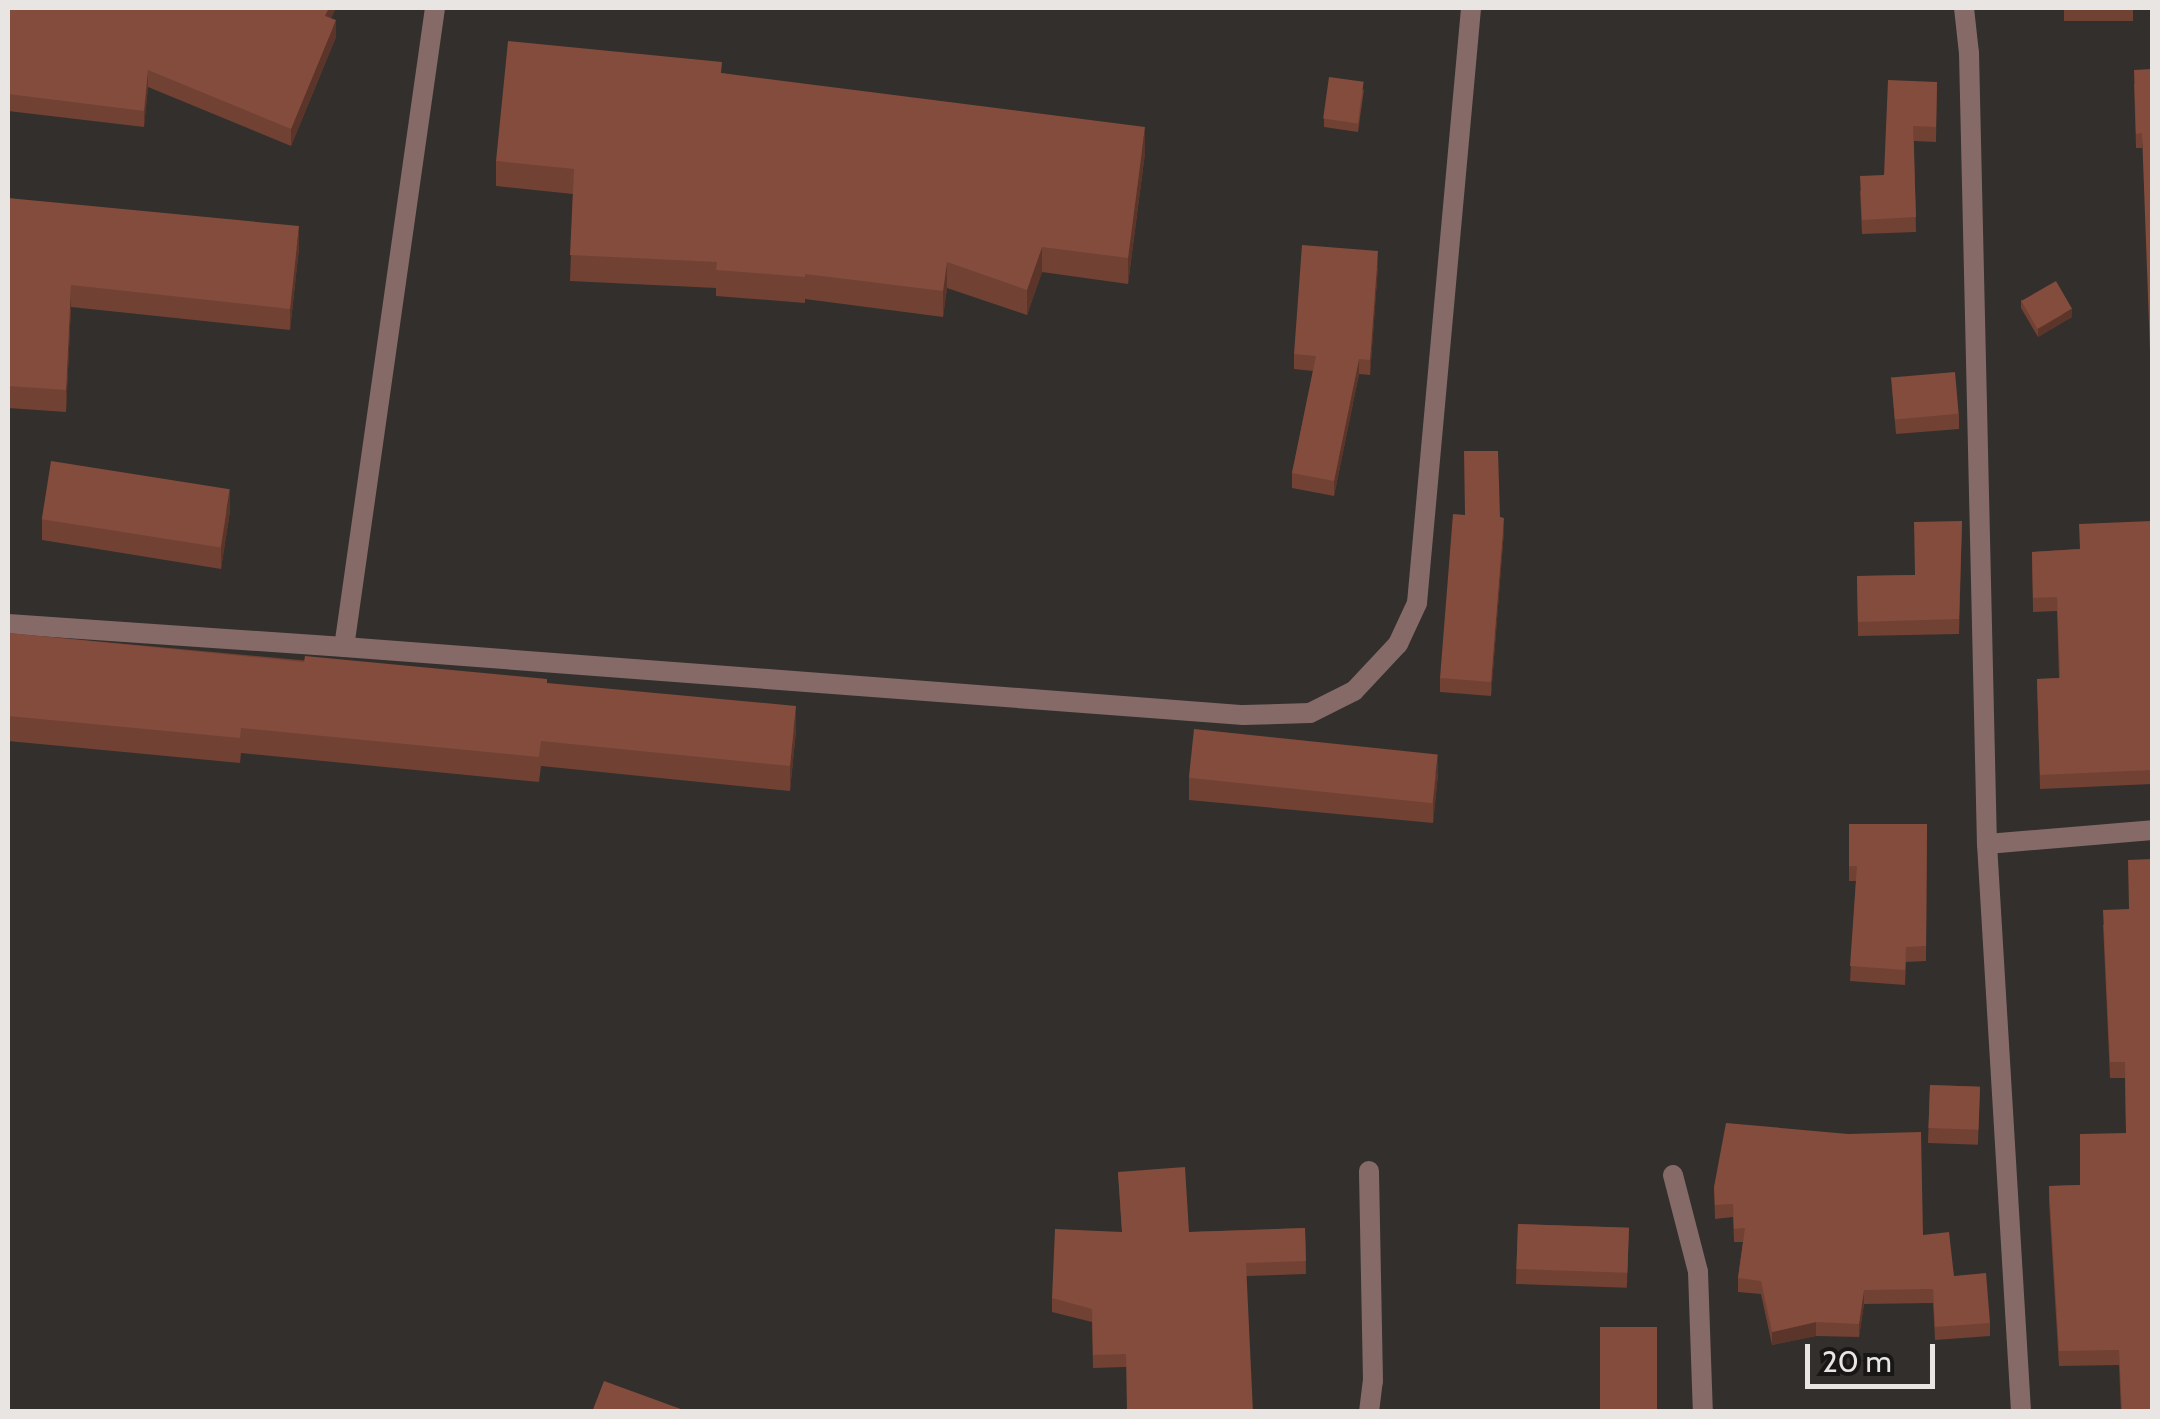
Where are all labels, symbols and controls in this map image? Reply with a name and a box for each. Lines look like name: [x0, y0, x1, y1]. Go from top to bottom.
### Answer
scale bar: [1810, 1324, 1940, 1386]
text: 20 m: [1822, 1343, 1892, 1380]

